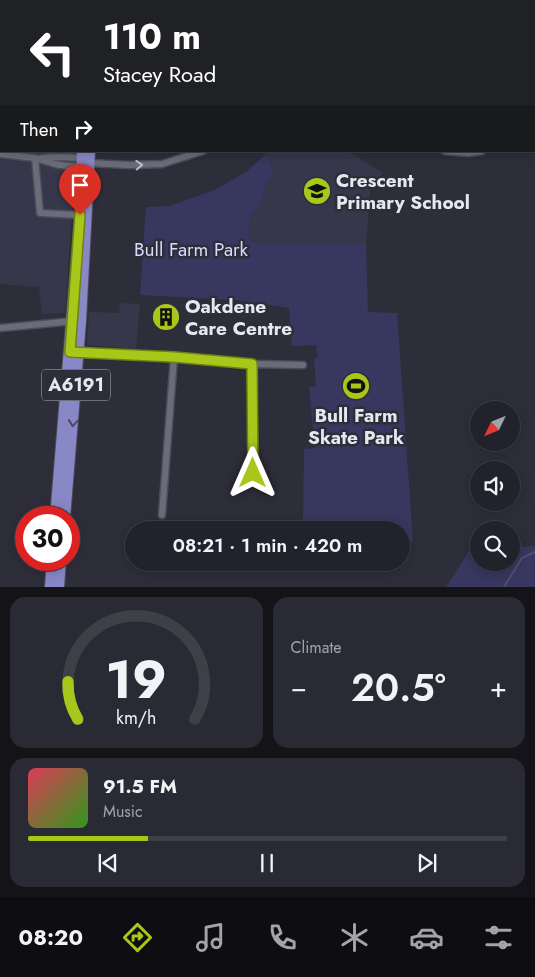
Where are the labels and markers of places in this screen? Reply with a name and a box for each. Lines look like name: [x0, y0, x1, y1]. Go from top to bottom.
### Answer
pin: [59, 164, 101, 215]
place label: Crescent Primary School: [336, 167, 470, 216]
school or university icon: Crescent Primary School: [302, 176, 332, 206]
place label: Oakdene Care Centre: [185, 293, 292, 342]
building icon: Oakdene Care Centre: [151, 302, 181, 332]
sports icon: Bull Farm Skate Park: [341, 371, 371, 401]
place label: Bull Farm Skate Park: [308, 402, 404, 451]

